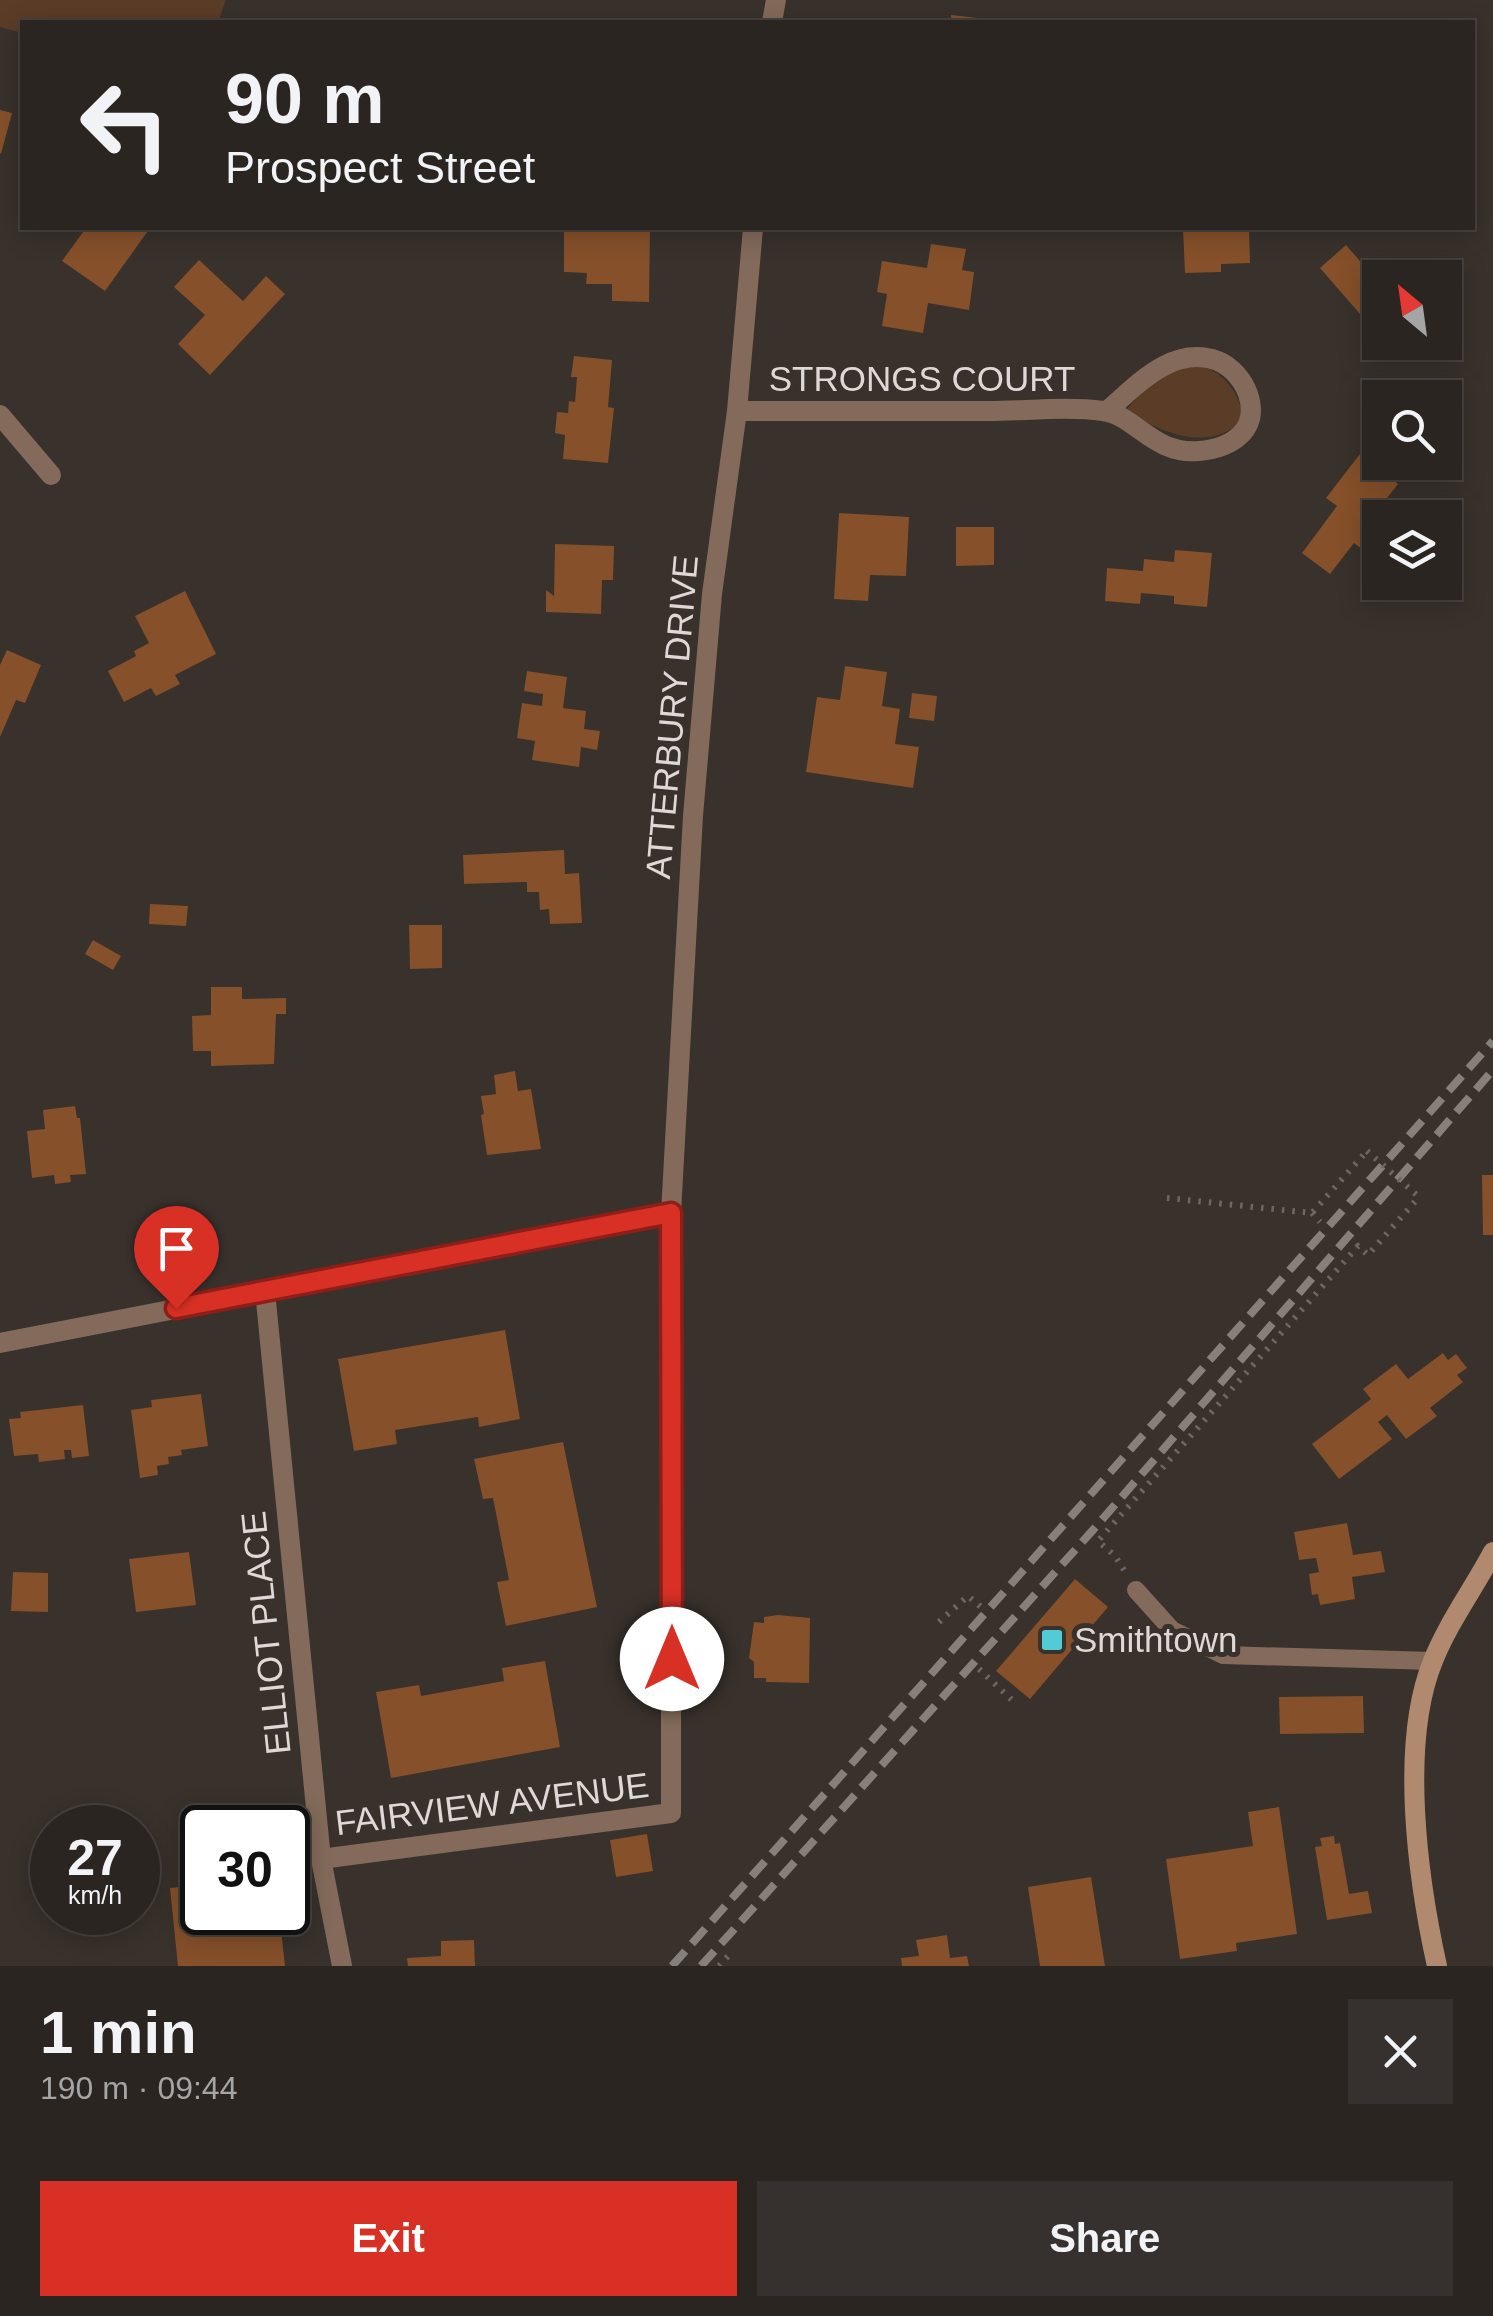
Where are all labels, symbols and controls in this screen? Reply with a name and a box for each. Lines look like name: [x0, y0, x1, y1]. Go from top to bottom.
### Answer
icon: left: [60, 60, 190, 190]
text: 90 m: [225, 60, 385, 138]
text: Prospect Street: [225, 142, 535, 193]
north arrow: [1362, 260, 1462, 360]
map controls: [1362, 260, 1462, 600]
street label: STRONGS COURT: [769, 359, 1075, 398]
button: search: [1362, 380, 1462, 480]
button: layers: [1362, 500, 1462, 600]
street label: ATTERBURY DRIVE: [638, 553, 705, 880]
pin: [134, 1206, 219, 1309]
icon: arrive: [149, 1221, 204, 1276]
street label: ELLIOT PLACE: [233, 1509, 298, 1757]
position arrow: [620, 1607, 724, 1711]
place label: Smithtown: [1074, 1620, 1237, 1659]
marker: Smithtown: [1039, 1627, 1065, 1653]
street label: FAIRVIEW AVENUE: [333, 1765, 651, 1842]
speed limit sign: 30: [180, 1805, 310, 1935]
text: 27: [67, 1830, 123, 1886]
text: km/h: [68, 1881, 122, 1909]
text: 1 min: [40, 1999, 197, 2066]
button: close: [1348, 1999, 1453, 2104]
text: 190 m · 09:44: [40, 2070, 237, 2106]
button: Exit: [40, 2181, 737, 2296]
button: Share: [757, 2181, 1453, 2296]

